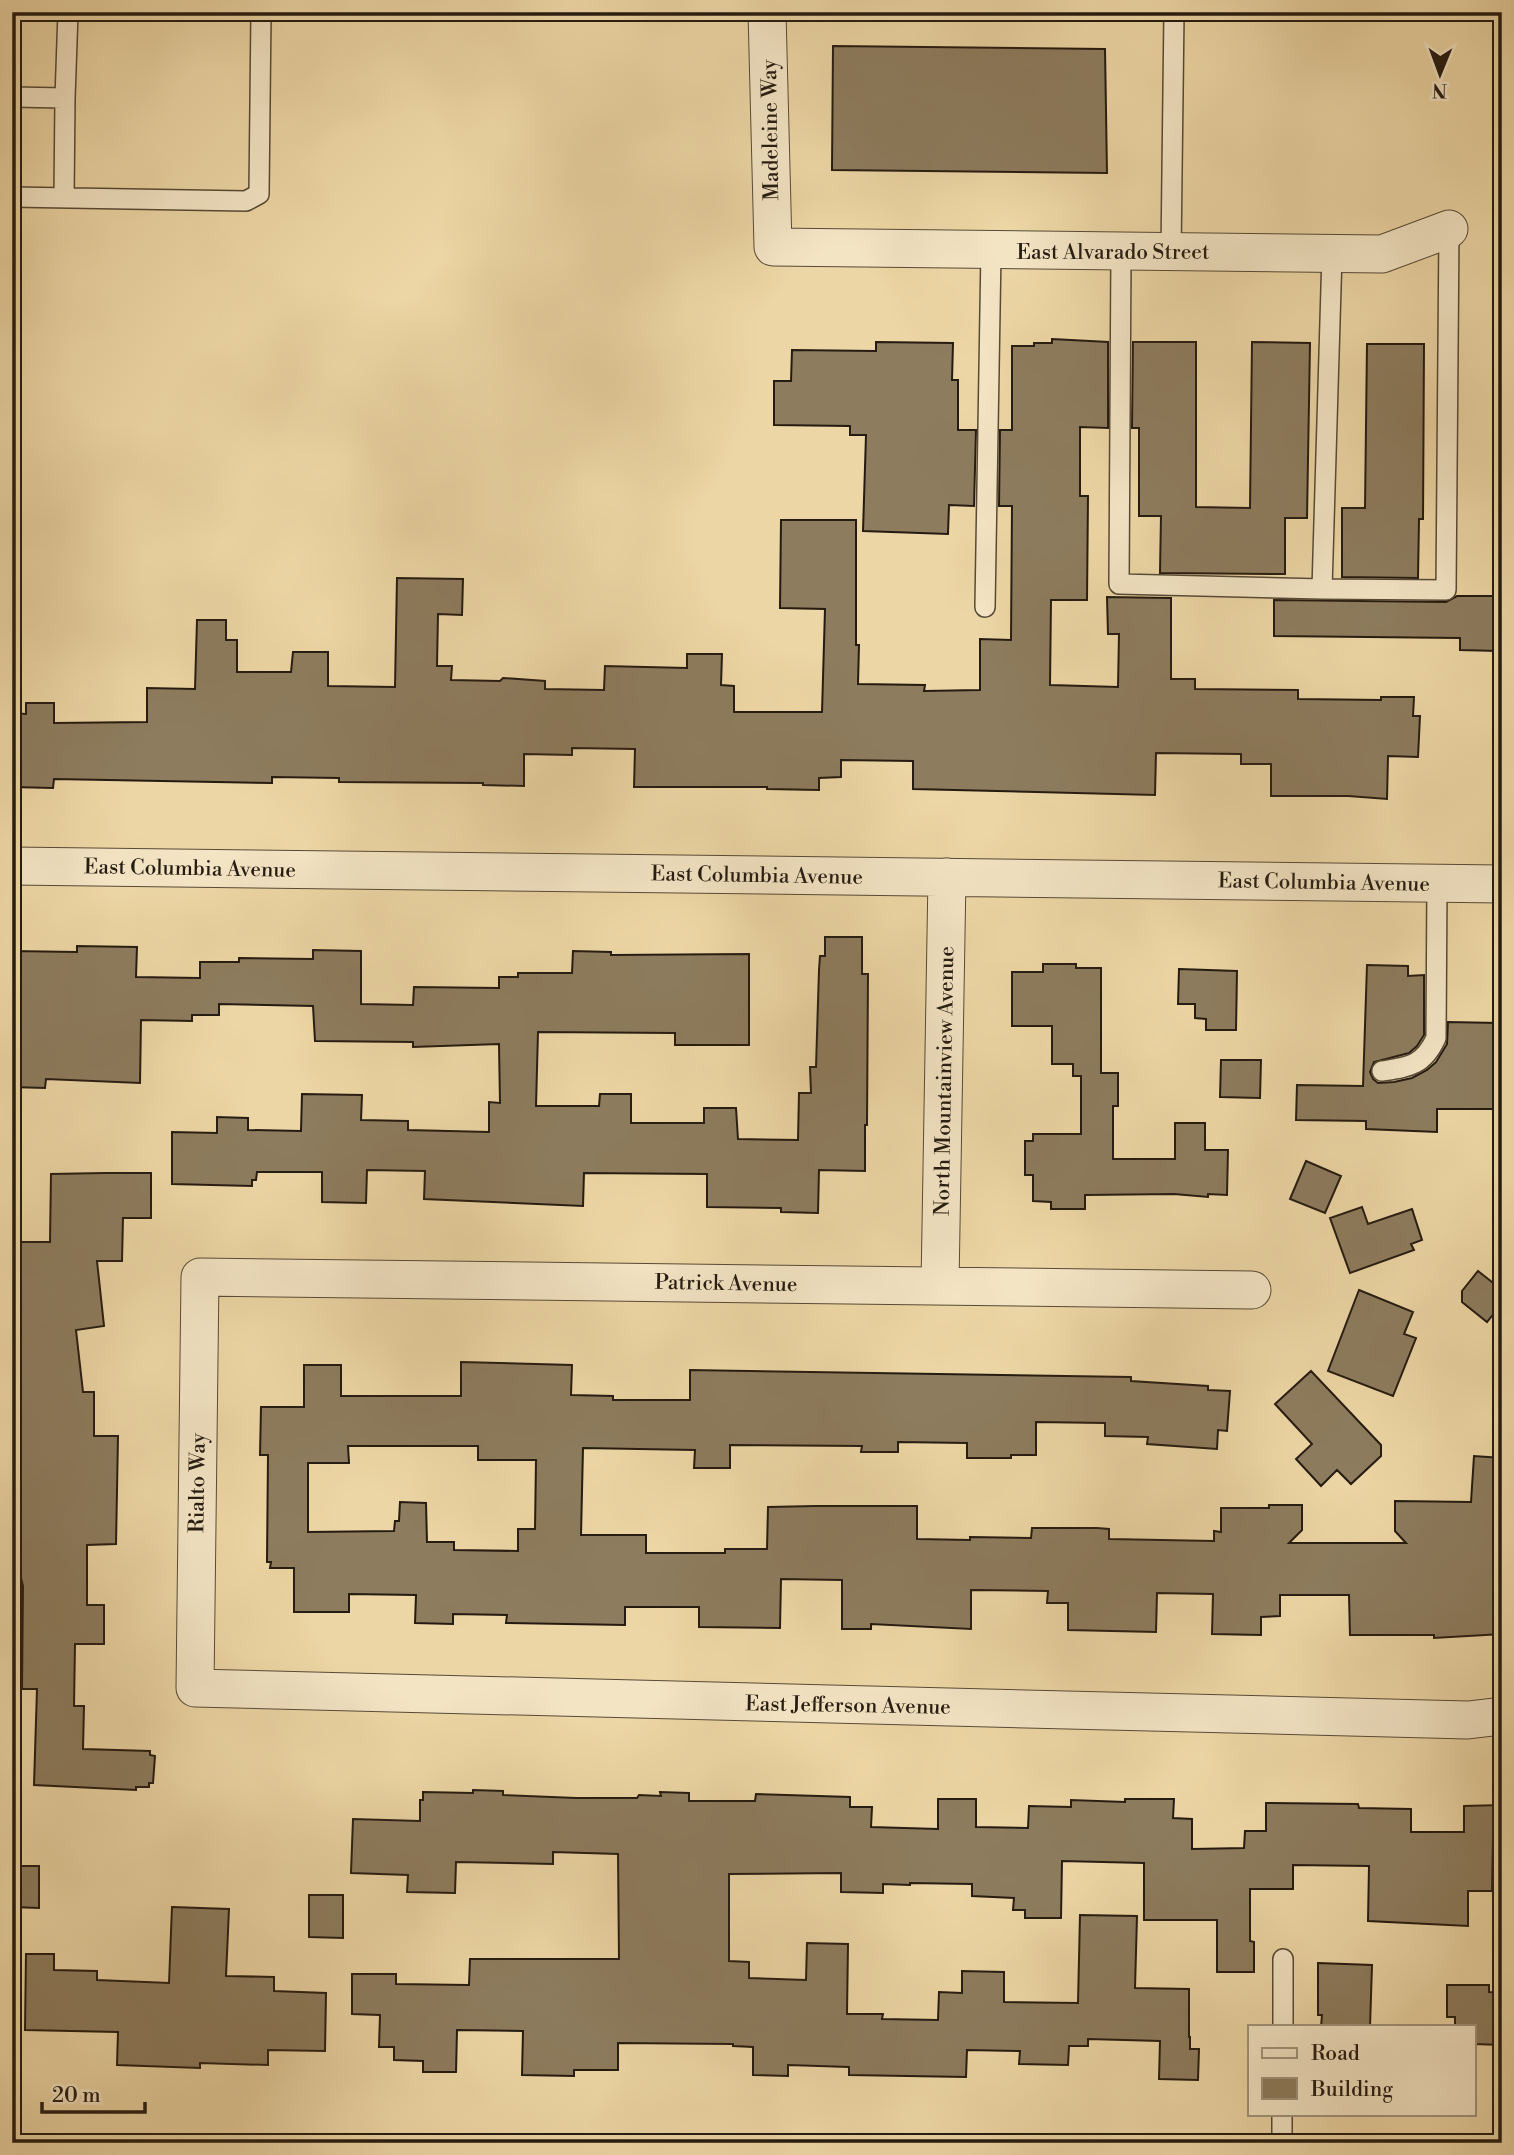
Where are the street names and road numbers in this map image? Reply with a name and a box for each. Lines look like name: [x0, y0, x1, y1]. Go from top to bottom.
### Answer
street label: Madeleine Way: [757, 58, 785, 201]
street label: East Alvarado Street: [1017, 240, 1210, 266]
street label: East Columbia Avenue: [84, 854, 296, 884]
street label: East Columbia Avenue: [651, 861, 863, 891]
street label: East Columbia Avenue: [1218, 868, 1430, 898]
street label: North Mountainview Avenue: [930, 946, 960, 1216]
street label: Patrick Avenue: [654, 1270, 798, 1298]
street label: Rialto Way: [184, 1432, 212, 1533]
street label: East Jefferson Avenue: [745, 1691, 951, 1721]

